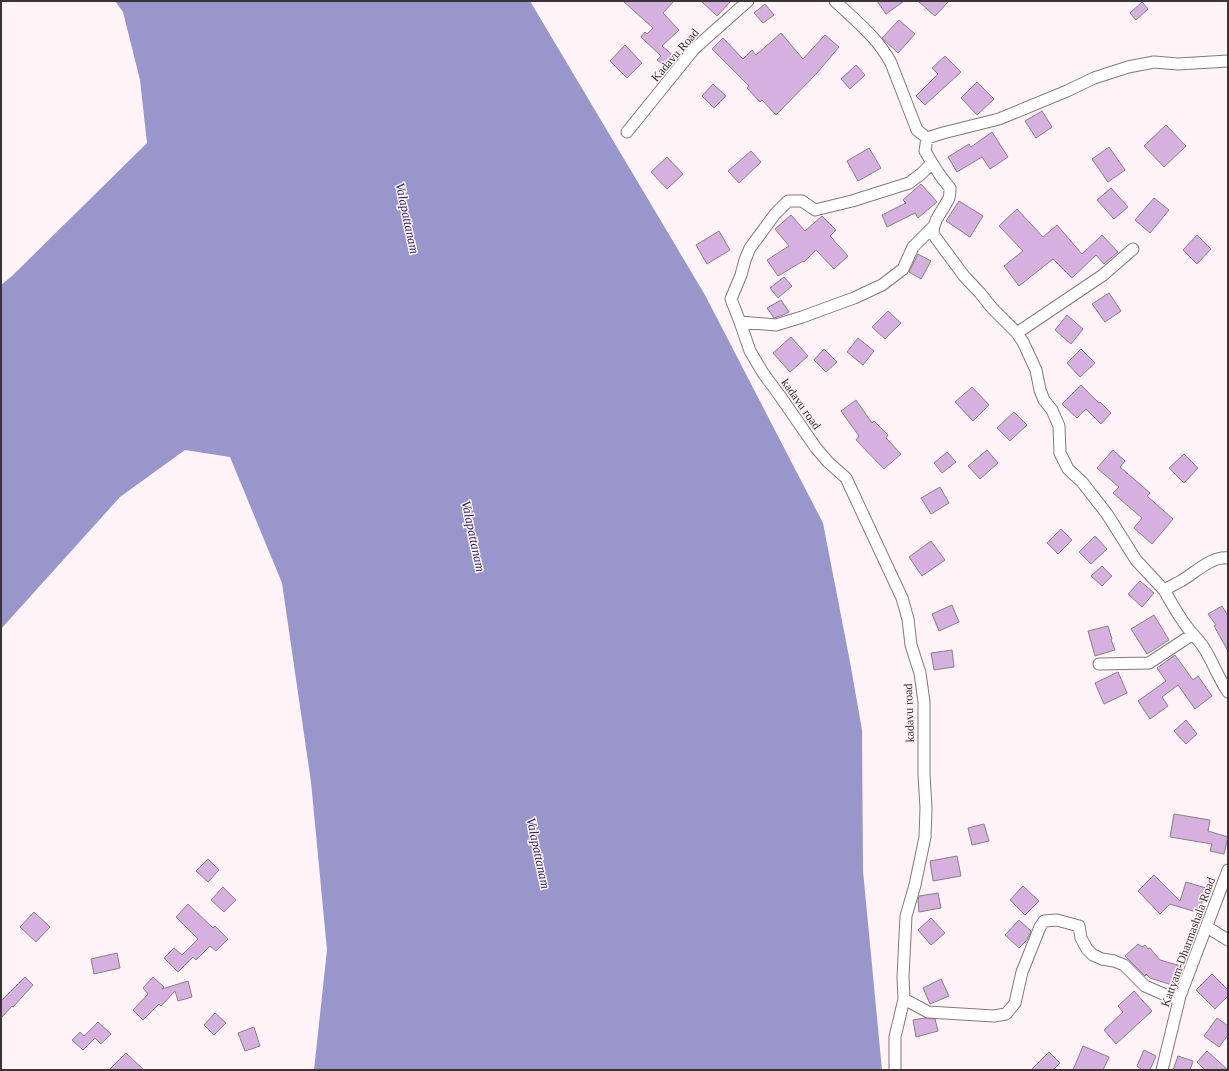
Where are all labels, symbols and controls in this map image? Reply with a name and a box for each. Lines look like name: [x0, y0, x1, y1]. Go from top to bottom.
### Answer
street label: Kadavu Road: [648, 26, 702, 84]
water label: Valapattanam: [393, 181, 422, 255]
street label: kadavu road: [778, 376, 824, 432]
water label: Valapattanam: [459, 499, 488, 573]
street label: kadavu road: [901, 683, 917, 743]
water label: Valapattanam: [524, 816, 553, 890]
street label: Kattyam-Dharmashala Road: [1158, 875, 1218, 1009]

